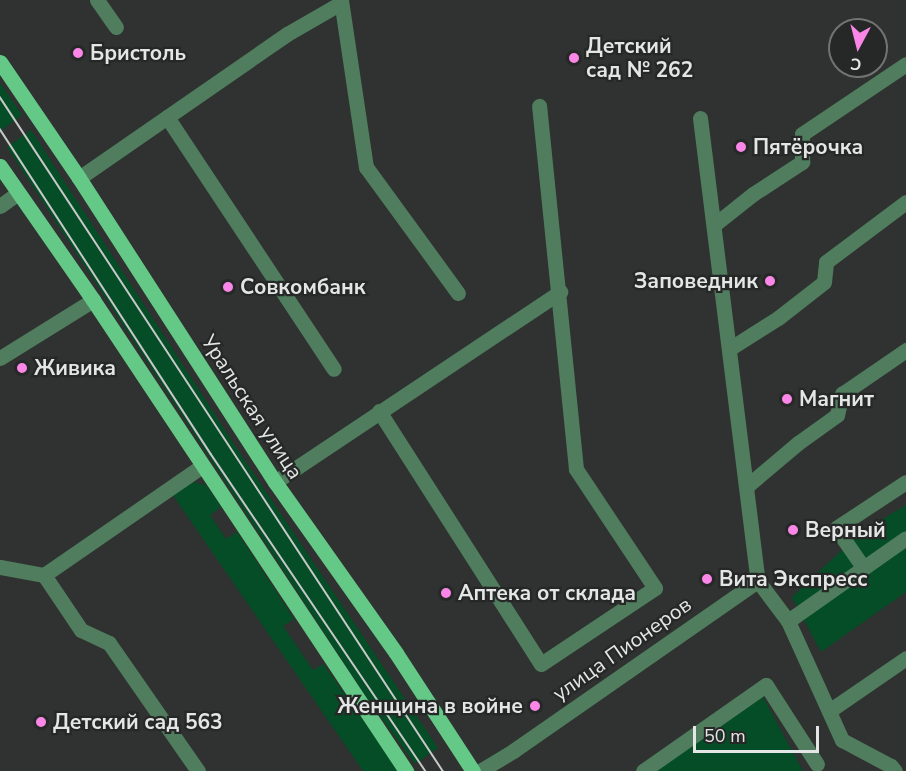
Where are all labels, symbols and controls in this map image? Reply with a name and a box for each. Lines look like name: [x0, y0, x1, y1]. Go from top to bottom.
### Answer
north arrow: [828, 18, 888, 78]
place label: Детский сад № 262: [586, 33, 693, 83]
place label: Бристоль: [90, 40, 186, 66]
marker: Бристоль: [71, 46, 85, 60]
marker: Детский сад № 262: [567, 51, 581, 65]
text: С: [849, 52, 863, 75]
place label: Пятёрочка: [753, 134, 863, 160]
marker: Пятёрочка: [734, 140, 748, 154]
place label: Заповедник: [634, 268, 758, 294]
place label: Совкомбанк: [240, 274, 366, 300]
marker: Заповедник: [763, 274, 777, 288]
marker: Совкомбанк: [221, 280, 235, 294]
street label: Уральская улица: [196, 330, 308, 484]
place label: Живика: [34, 355, 116, 381]
marker: Живика: [15, 361, 29, 375]
place label: Магнит: [799, 386, 874, 412]
marker: Магнит: [780, 392, 794, 406]
place label: Верный: [805, 517, 886, 543]
marker: Верный: [786, 523, 800, 537]
place label: Вита Экспресс: [719, 566, 867, 592]
marker: Вита Экспресс: [700, 572, 714, 586]
place label: Аптека от склада: [458, 580, 636, 606]
marker: Аптека от склада: [439, 586, 453, 600]
street label: улица Пионеров: [548, 592, 696, 706]
place label: Женщина в войне: [337, 693, 523, 719]
marker: Женщина в войне: [528, 699, 542, 713]
place label: Детский сад 563: [53, 709, 223, 735]
scale bar: [696, 714, 822, 752]
marker: Детский сад 563: [34, 715, 48, 729]
text: 50 m: [704, 724, 746, 748]

